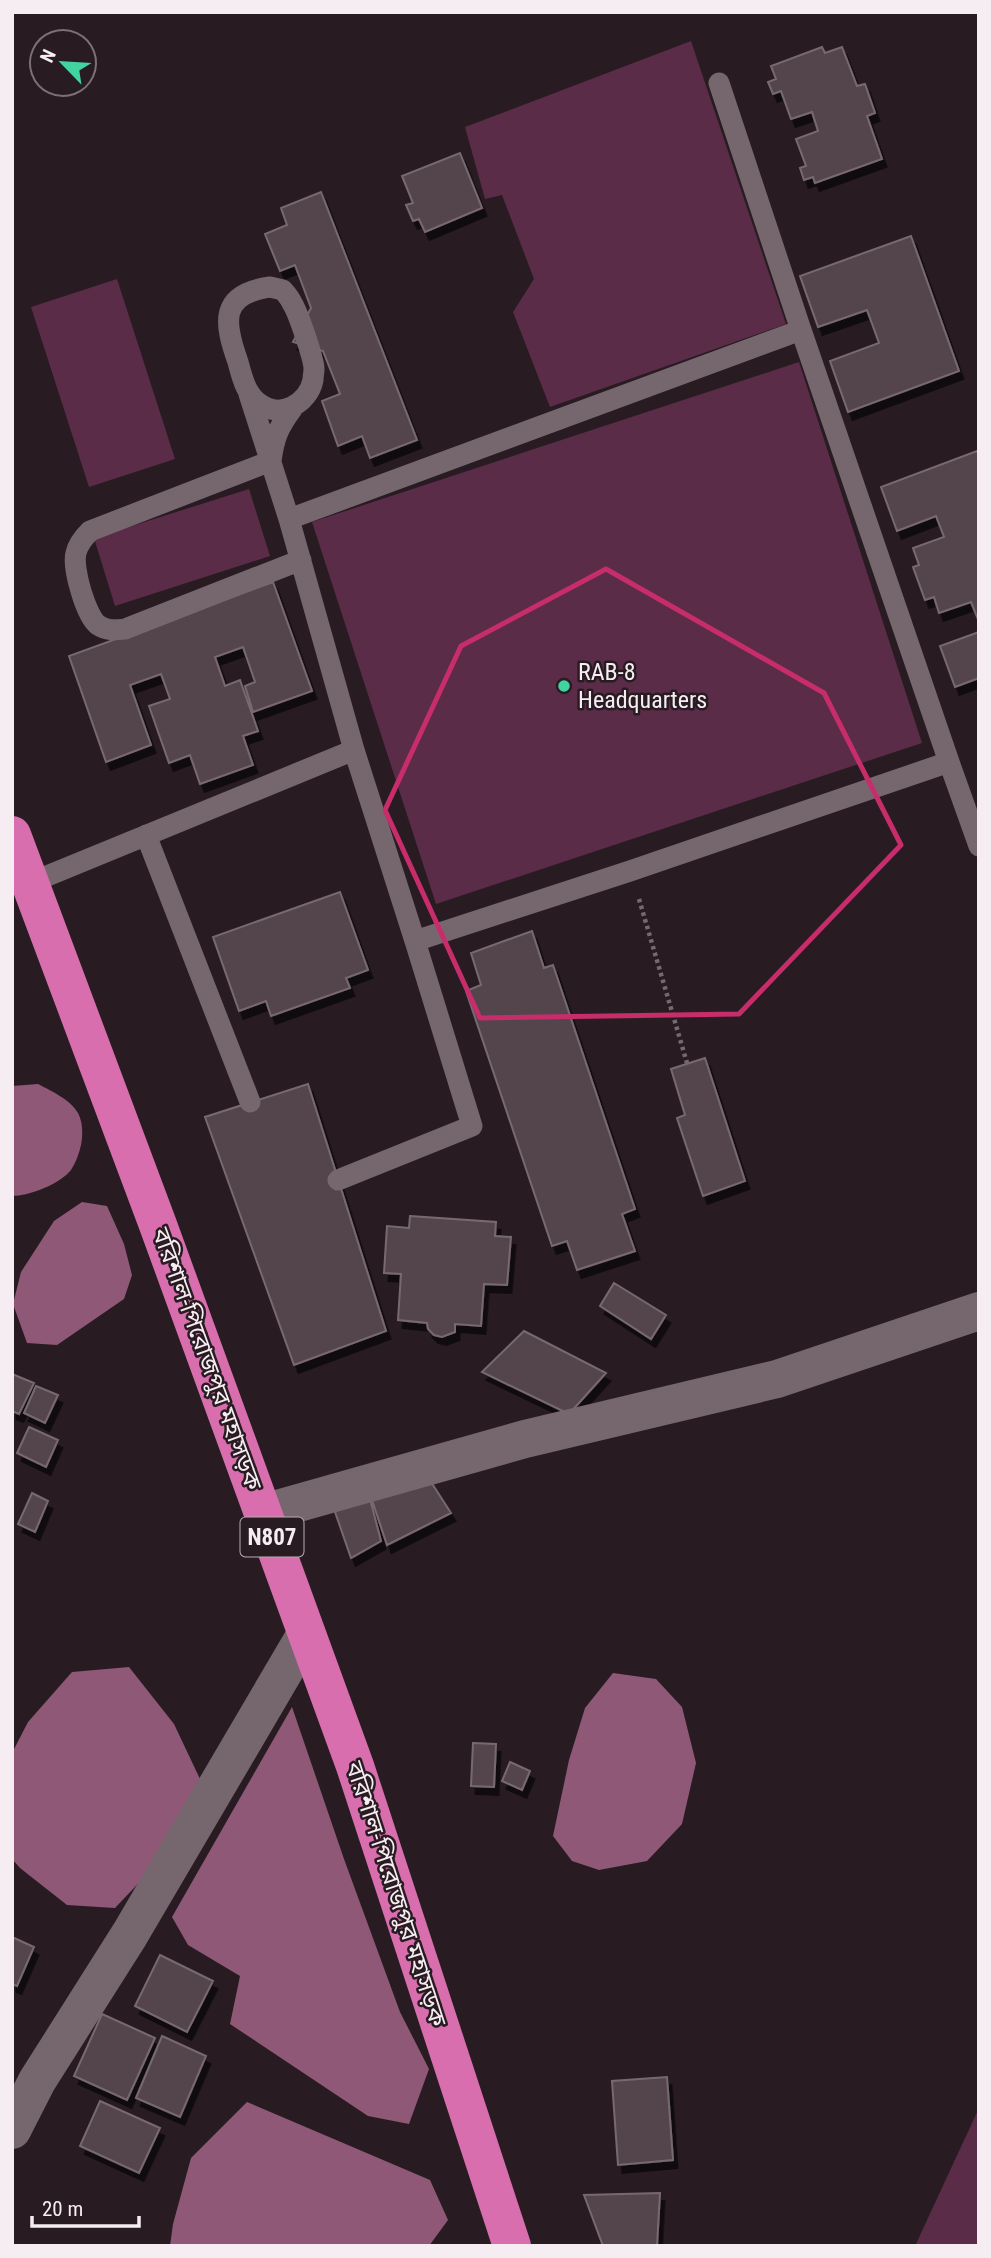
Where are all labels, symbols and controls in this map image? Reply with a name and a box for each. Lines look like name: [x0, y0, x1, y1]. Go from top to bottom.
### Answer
north arrow: [28, 28, 98, 98]
text: N: [35, 46, 61, 66]
place label: RAB-8 Headquarters: [578, 658, 707, 714]
marker: RAB-8 Headquarters: [556, 678, 572, 694]
street label: বরিশাল-পিরোজপুর মহাসড়ক: [146, 1223, 268, 1495]
road number: N807: [240, 1518, 304, 1556]
street label: বরিশাল-পিরোজপুর মহাসড়ক: [340, 1757, 452, 2031]
scale bar: [32, 2184, 138, 2228]
text: 20 m: [42, 2197, 83, 2221]

